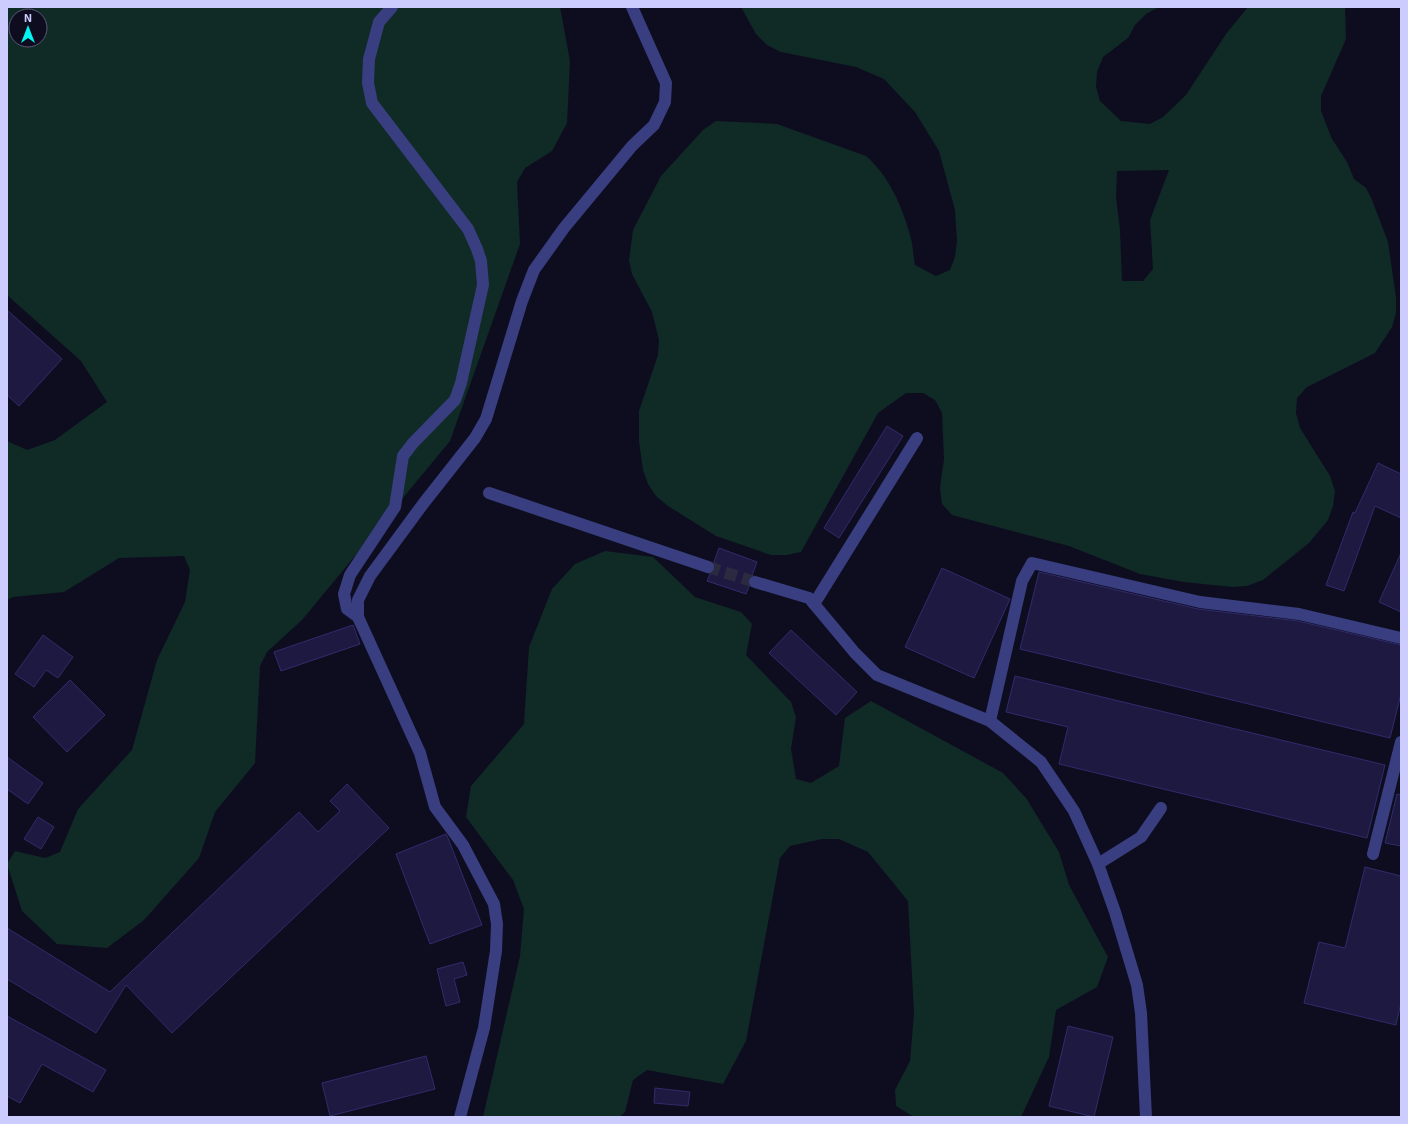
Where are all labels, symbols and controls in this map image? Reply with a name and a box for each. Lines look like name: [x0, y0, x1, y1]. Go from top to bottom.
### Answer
north arrow: [8, 8, 48, 48]
text: N: [24, 11, 32, 24]

